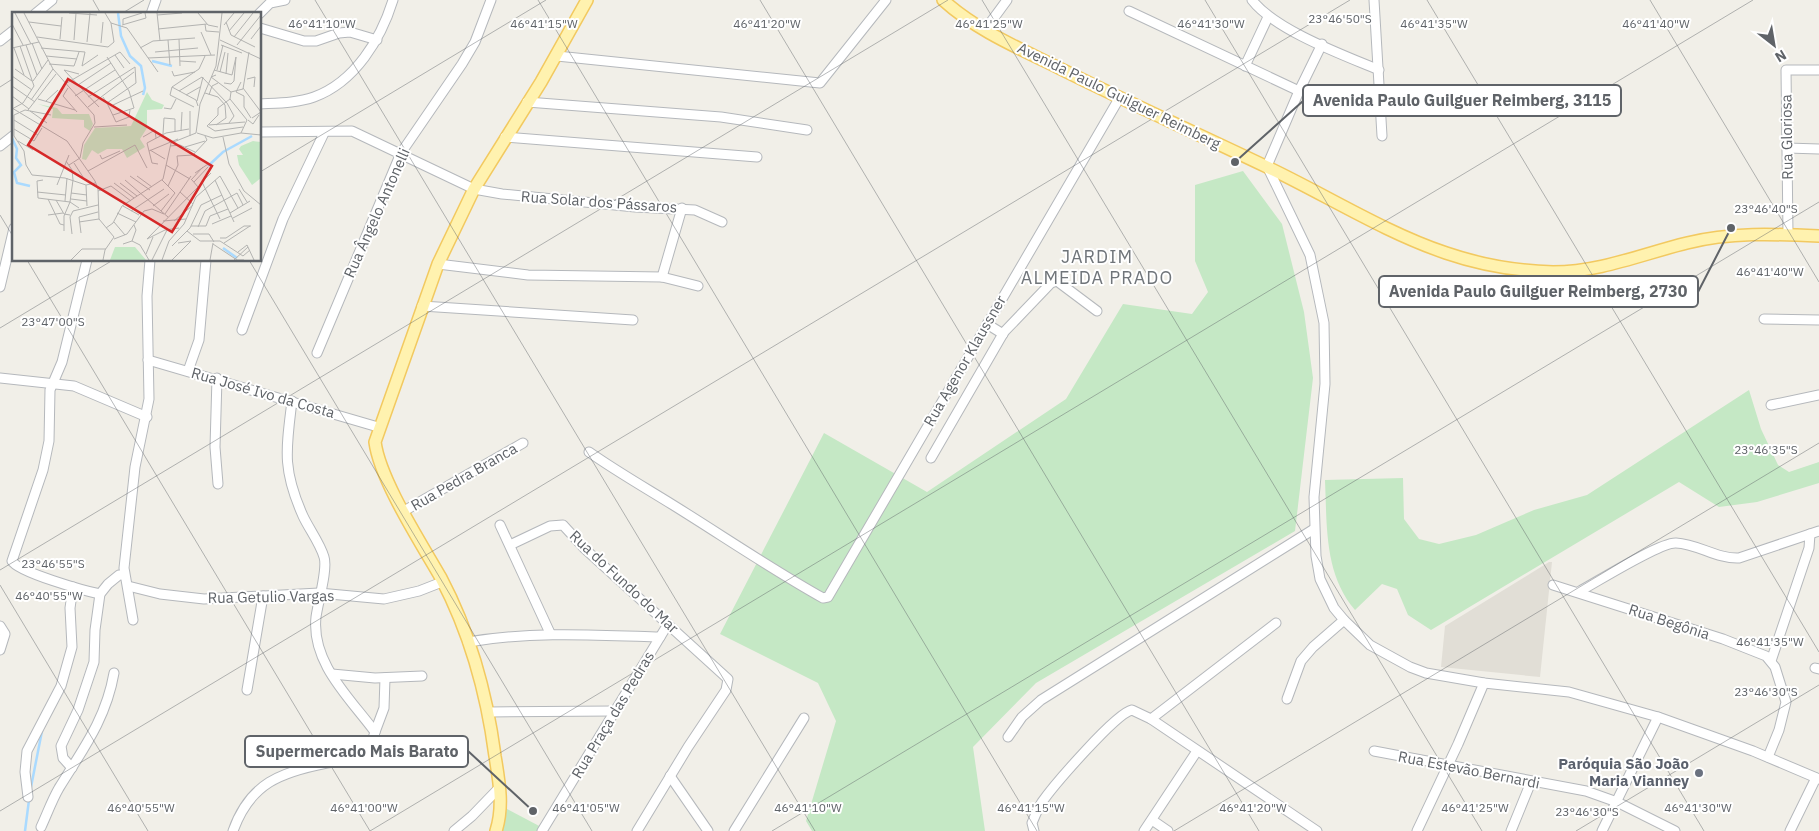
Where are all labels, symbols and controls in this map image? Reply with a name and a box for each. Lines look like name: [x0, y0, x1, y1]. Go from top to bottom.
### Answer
text: 23°46'50"S: [1308, 11, 1372, 26]
inset map: [12, 12, 261, 261]
text: 46°41'10"W: [288, 16, 356, 31]
text: 46°41'15"W: [510, 16, 578, 31]
text: 46°41'20"W: [733, 16, 801, 31]
text: 46°41'25"W: [955, 16, 1023, 31]
text: 46°41'30"W: [1177, 16, 1245, 31]
text: 46°41'35"W: [1400, 16, 1468, 31]
text: 46°41'40"W: [1622, 16, 1690, 31]
north arrow: [1749, 20, 1799, 70]
street label: Avenida Paulo Guilguer Reimberg: [1015, 38, 1224, 153]
text: N: [1772, 46, 1790, 66]
callout: Avenida Paulo Guilguer Reimberg, 3115: [1303, 85, 1621, 116]
text: Avenida Paulo Guilguer Reimberg, 3115: [1313, 90, 1612, 110]
street label: Rua Gloriosa: [1776, 94, 1797, 180]
street label: Rua Ângelo Antonelli: [339, 145, 414, 281]
street label: Rua Solar dos Pássaros: [520, 187, 678, 216]
text: 23°46'40"S: [1734, 201, 1798, 216]
district label: JARDIM ALMEIDA PRADO: [1021, 245, 1173, 289]
text: 46°41'40"W: [1736, 264, 1804, 279]
callout: Avenida Paulo Guilguer Reimberg, 2730: [1379, 276, 1698, 307]
text: Avenida Paulo Guilguer Reimberg, 2730: [1389, 281, 1688, 301]
street label: Rua Agenor Klaussner: [919, 291, 1010, 430]
text: 23°47'00"S: [21, 314, 85, 329]
street label: Rua José Ivo da Costa: [189, 363, 337, 422]
street label: Rua Pedra Branca: [407, 438, 520, 515]
text: 23°46'35"S: [1734, 442, 1798, 457]
street label: Rua do Fundo do Mar: [566, 526, 683, 637]
text: 23°46'55"S: [21, 556, 85, 571]
street label: Rua Getulio Vargas: [207, 586, 335, 607]
text: 46°40'55"W: [15, 588, 83, 603]
street label: Rua Begônia: [1626, 599, 1712, 644]
text: 46°41'35"W: [1736, 634, 1804, 649]
street label: Rua Praça das Pedras: [567, 648, 658, 782]
text: 23°46'30"S: [1734, 684, 1798, 699]
callout: Supermercado Mais Barato: [245, 736, 468, 767]
text: Supermercado Mais Barato: [255, 741, 459, 761]
street label: Rua Estevão Bernardi: [1397, 746, 1542, 793]
place label: Paróquia São João Maria Vianney: [1558, 754, 1689, 790]
marker: Paróquia São João Maria Vianney: [1693, 767, 1705, 779]
text: 46°40'55"W: [107, 800, 175, 815]
text: 46°41'00"W: [330, 800, 398, 815]
text: 46°41'05"W: [552, 800, 620, 815]
text: 46°41'10"W: [774, 800, 842, 815]
text: 46°41'15"W: [997, 800, 1065, 815]
text: 46°41'20"W: [1219, 800, 1287, 815]
text: 46°41'25"W: [1441, 800, 1509, 815]
text: 46°41'30"W: [1664, 800, 1732, 815]
text: 23°46'30"S: [1555, 804, 1619, 819]

